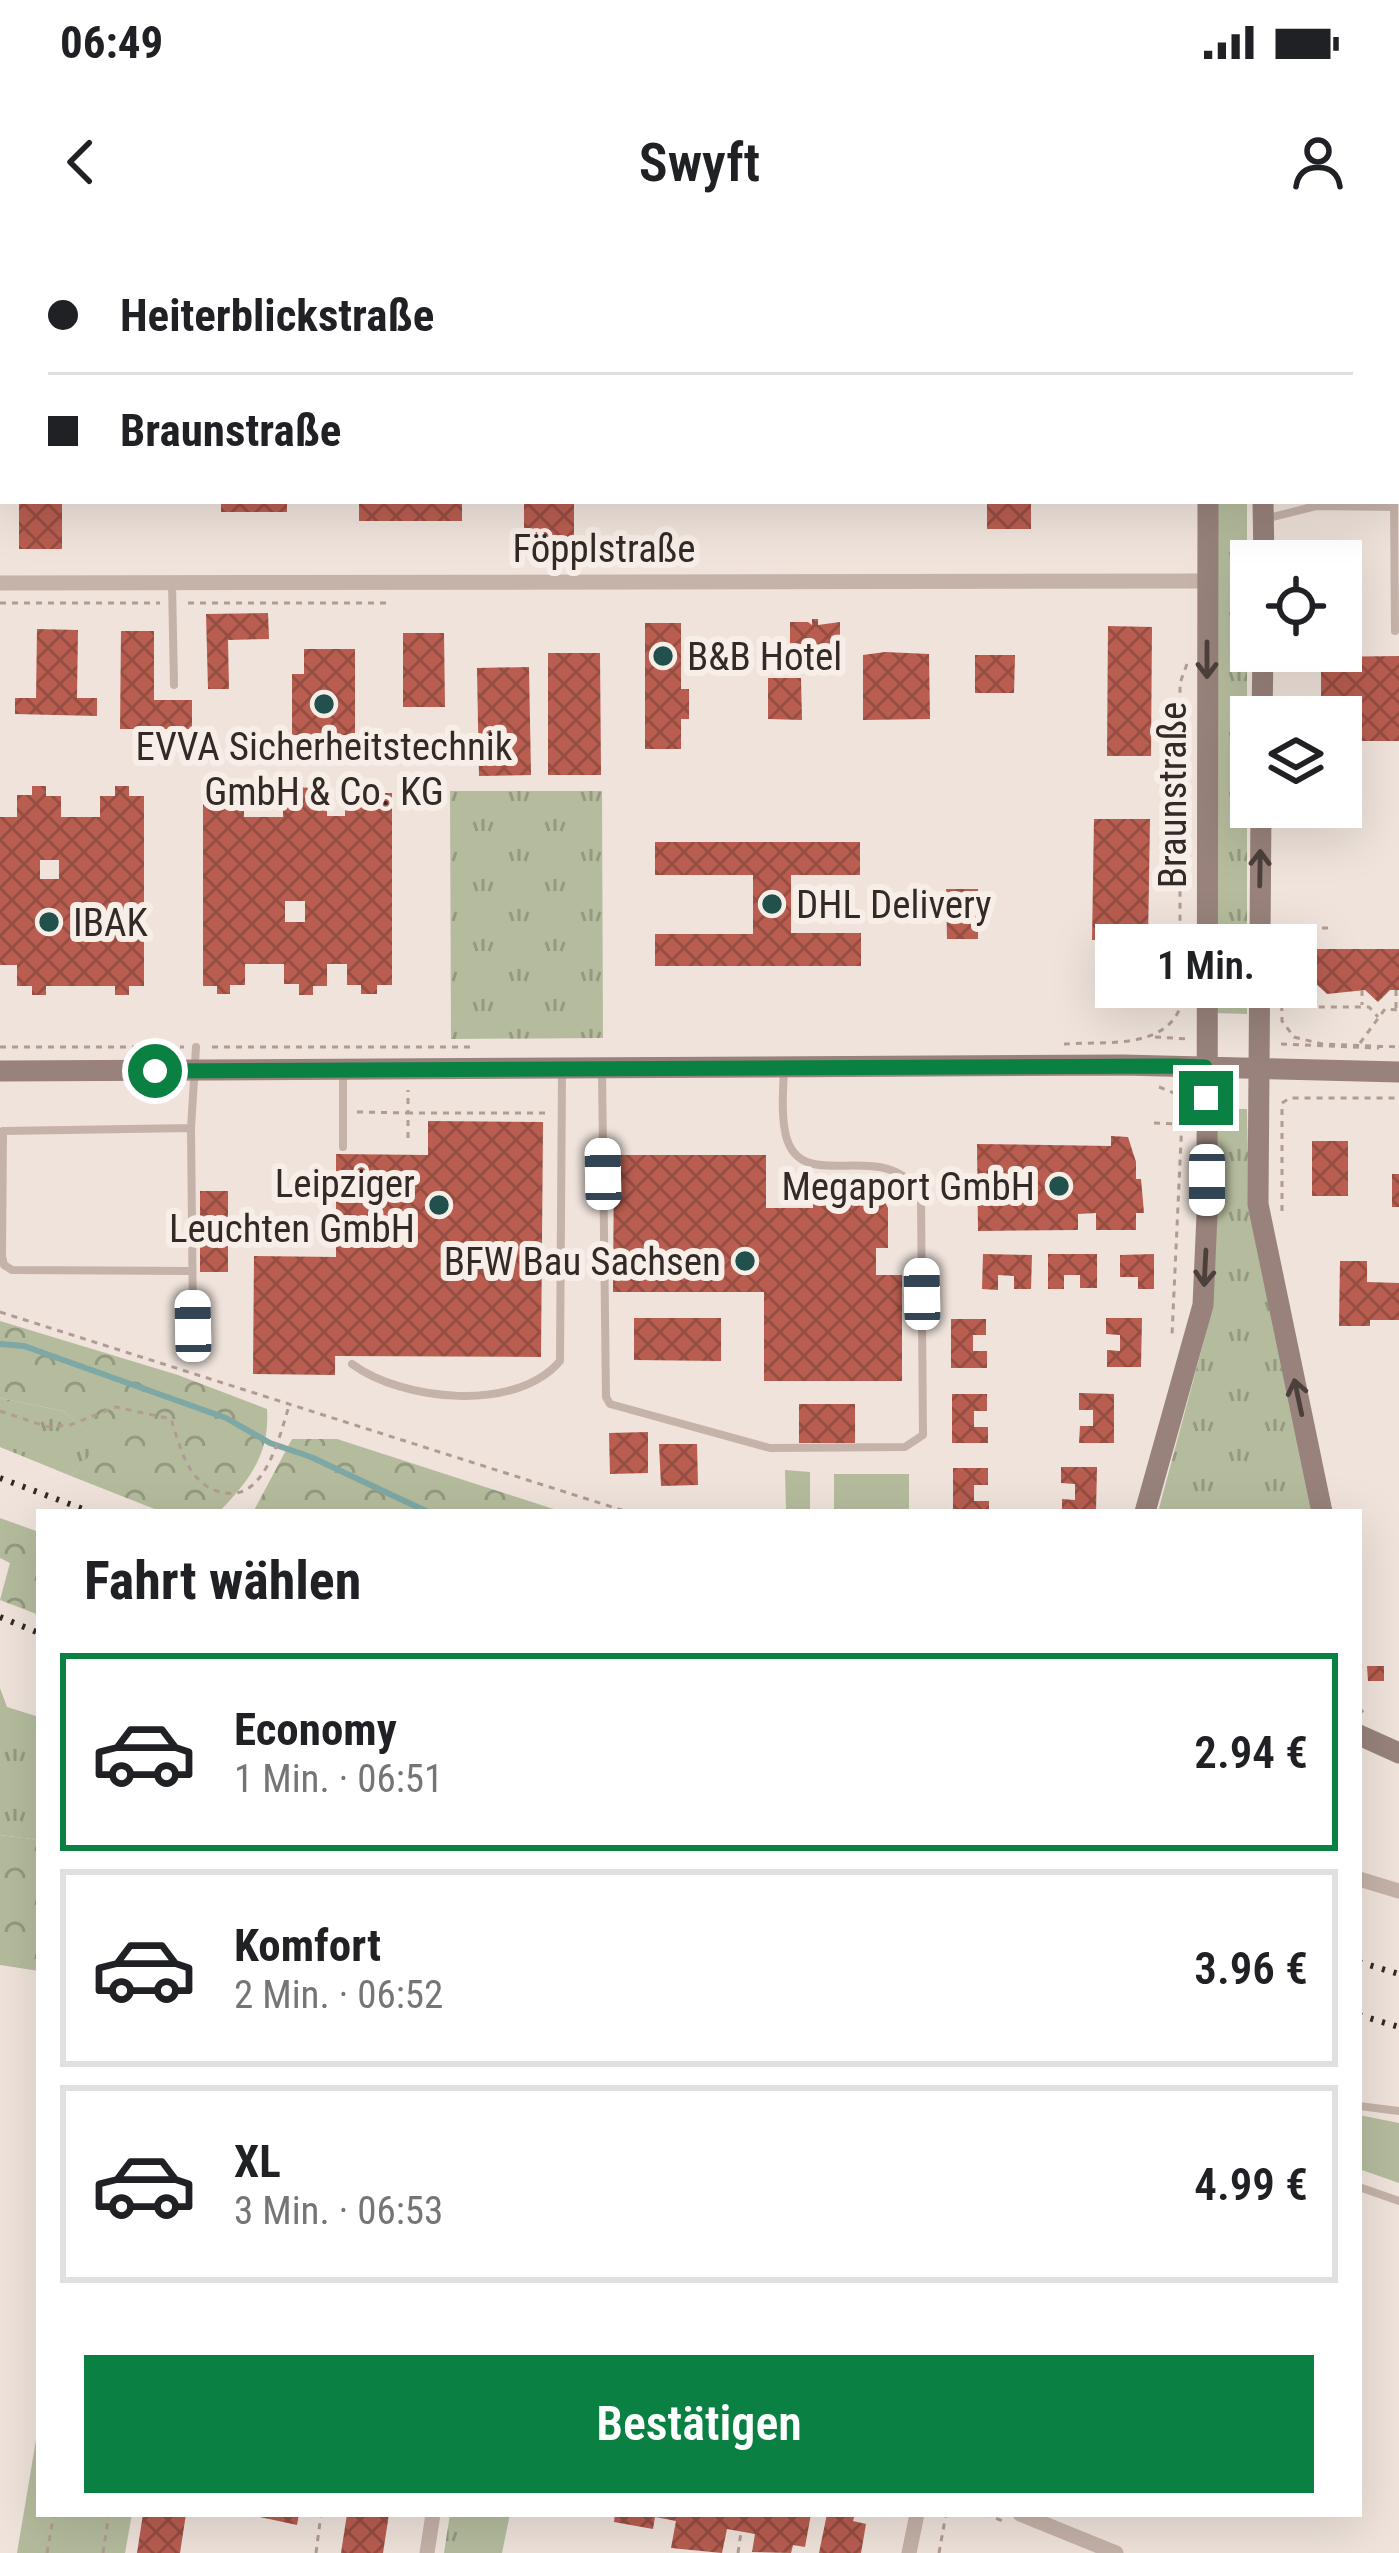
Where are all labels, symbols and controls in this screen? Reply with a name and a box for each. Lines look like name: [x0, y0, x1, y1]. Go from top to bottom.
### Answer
text: 06:49: [60, 16, 163, 69]
icon: back: [48, 129, 114, 195]
icon: person: [1285, 129, 1351, 195]
text: Swyft: [639, 131, 760, 194]
text: Heiterblickstraße: [120, 289, 434, 342]
text: Braunstraße: [120, 404, 341, 457]
street label: Föpplstraße: [512, 526, 696, 572]
map controls: [1230, 540, 1362, 828]
button: locate: [1230, 540, 1362, 672]
place label: B&B Hotel: [687, 634, 842, 680]
one-way arrow: [1196, 640, 1218, 679]
marker: B&B Hotel: [650, 643, 676, 669]
marker: EVVA Sicherheitstechnik GmbH & Co. KG: [311, 691, 337, 717]
button: layers: [1230, 696, 1362, 828]
street label: Braunstraße: [1150, 702, 1196, 888]
place label: EVVA Sicherheitstechnik GmbH & Co. KG: [136, 724, 513, 815]
one-way arrow: [1248, 849, 1271, 888]
place label: DHL Delivery: [796, 882, 992, 928]
marker: DHL Delivery: [759, 891, 785, 917]
place label: IBAK: [73, 900, 149, 946]
marker: IBAK: [36, 909, 62, 935]
callout: 1 Min.: [1095, 924, 1317, 1008]
text: 1 Min.: [1157, 943, 1255, 989]
route start: [128, 1044, 182, 1098]
route end: [1179, 1071, 1233, 1125]
car: [584, 1138, 622, 1210]
car: [1189, 1144, 1225, 1216]
place label: Leipziger Leuchten GmbH: [169, 1161, 415, 1252]
place label: Megaport GmbH: [781, 1164, 1035, 1210]
marker: Megaport GmbH: [1046, 1173, 1072, 1199]
marker: Leipziger Leuchten GmbH: [426, 1192, 452, 1218]
place label: BFW Bau Sachsen: [444, 1239, 721, 1285]
marker: BFW Bau Sachsen: [732, 1248, 758, 1274]
one-way arrow: [1193, 1248, 1216, 1287]
car: [903, 1258, 941, 1330]
car: [174, 1290, 212, 1362]
one-way arrow: [1286, 1379, 1309, 1417]
text: Fahrt wählen: [84, 1549, 361, 1612]
icon: car: [90, 1698, 198, 1806]
text: Economy: [234, 1703, 397, 1756]
text: 2.94 €: [1194, 1726, 1308, 1779]
text: 1 Min. · 06:51: [234, 1756, 443, 1802]
icon: car: [90, 1914, 198, 2022]
text: Komfort: [234, 1919, 381, 1972]
text: 3.96 €: [1194, 1942, 1308, 1995]
text: 2 Min. · 06:52: [234, 1972, 443, 2018]
icon: car: [90, 2130, 198, 2238]
text: XL: [234, 2135, 281, 2188]
text: 4.99 €: [1194, 2158, 1308, 2211]
text: 3 Min. · 06:53: [234, 2188, 443, 2234]
button: Bestätigen: [84, 2355, 1314, 2493]

